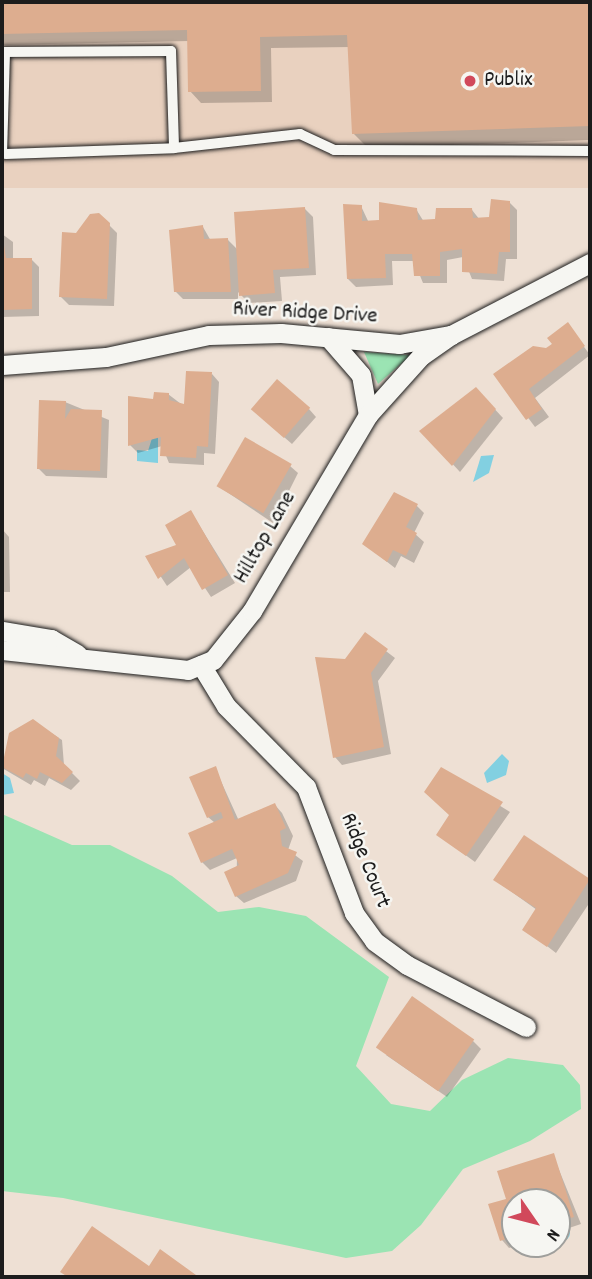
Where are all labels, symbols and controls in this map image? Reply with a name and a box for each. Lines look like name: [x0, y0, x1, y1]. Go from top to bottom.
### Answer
place label: Publix: [484, 67, 533, 95]
marker: Publix: [462, 73, 478, 89]
street label: River Ridge Drive: [232, 296, 378, 332]
street label: Hilltop Lane: [228, 487, 304, 589]
street label: Ridge Court: [332, 809, 396, 913]
north arrow: [501, 1188, 571, 1258]
text: N: [538, 1223, 566, 1246]

